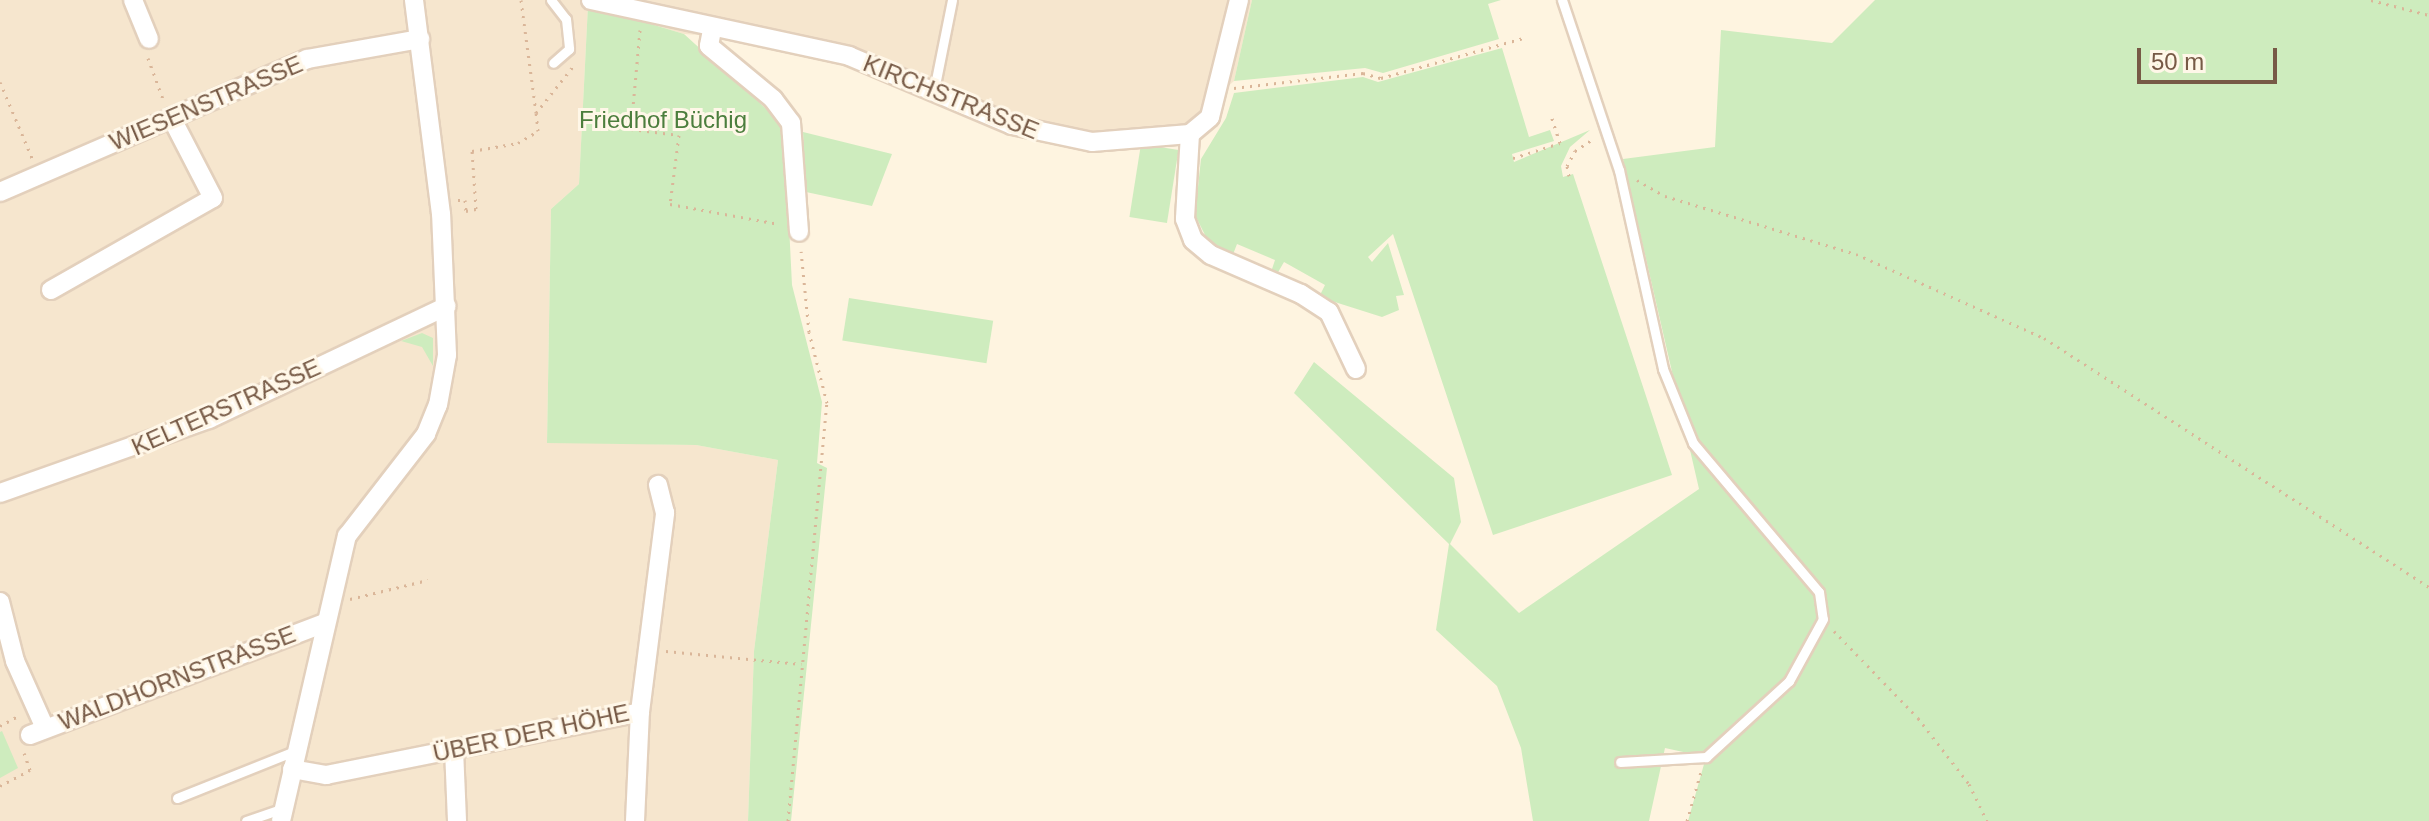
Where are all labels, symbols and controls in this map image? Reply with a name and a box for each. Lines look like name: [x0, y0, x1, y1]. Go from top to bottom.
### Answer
scale bar: [2141, 32, 2281, 82]
text: 50 m: [2151, 48, 2204, 75]
street label: WIESENSTRASSE: [105, 49, 307, 157]
street label: KIRCHSTRASSE: [859, 49, 1043, 145]
park label: Friedhof Büchig: [579, 106, 747, 134]
street label: KELTERSTRASSE: [127, 352, 325, 462]
street label: WALDHORNSTRASSE: [55, 620, 299, 736]
street label: ÜBER DER HÖHE: [430, 698, 632, 768]

